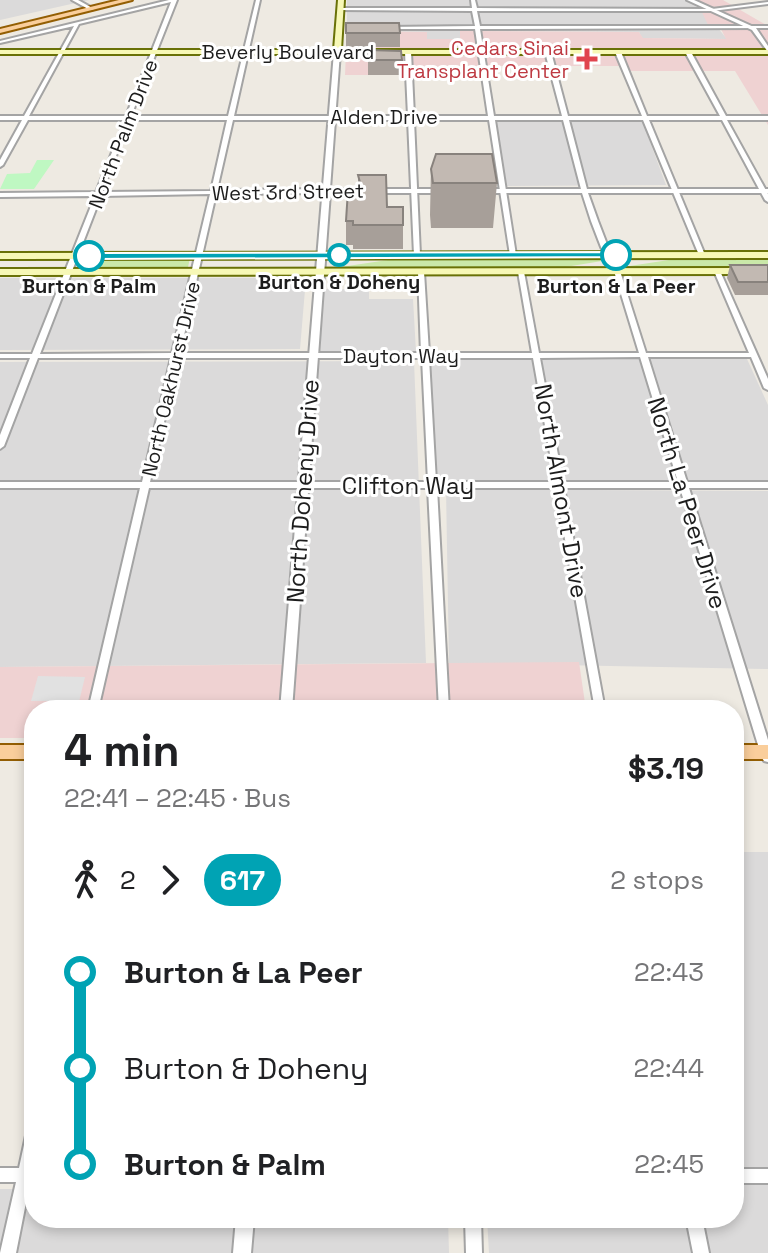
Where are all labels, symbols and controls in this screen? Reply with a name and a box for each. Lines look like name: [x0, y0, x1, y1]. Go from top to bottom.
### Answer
place label: Cedars Sinai Transplant Center: [397, 35, 569, 84]
street label: Beverly Boulevard: [202, 39, 374, 65]
marker: Cedars Sinai Transplant Center: [576, 48, 598, 70]
street label: North Palm Drive: [83, 55, 163, 213]
street label: Alden Drive: [330, 104, 438, 130]
street label: West 3rd Street: [212, 178, 364, 206]
marker: Burton & La Peer: [601, 240, 631, 270]
marker: Burton & Palm: [74, 241, 104, 271]
marker: Burton & Doheny: [328, 244, 350, 266]
place label: Burton & Doheny: [258, 269, 420, 295]
place label: Burton & Palm: [22, 273, 156, 299]
place label: Burton & La Peer: [536, 273, 696, 299]
street label: North Oakhurst Drive: [136, 279, 206, 479]
street label: Dayton Way: [343, 343, 459, 369]
street label: North Doheny Drive: [279, 378, 326, 604]
street label: North Almont Drive: [527, 381, 596, 600]
street label: North La Peer Drive: [640, 393, 734, 613]
street label: Clifton Way: [342, 470, 474, 501]
text: 4 min: [64, 723, 180, 779]
text: $3.19: [628, 749, 704, 788]
text: 22:41 – 22:45 · Bus: [64, 781, 291, 815]
icon: walk: [64, 858, 108, 902]
icon: forward: [148, 858, 192, 902]
text: 617: [220, 862, 265, 898]
text: 2: [120, 863, 136, 897]
text: 2 stops: [610, 863, 704, 897]
text: Burton & La Peer: [124, 953, 363, 992]
text: 22:43: [634, 955, 704, 989]
text: Burton & Doheny: [124, 1049, 368, 1088]
text: 22:44: [634, 1051, 704, 1085]
text: Burton & Palm: [124, 1145, 326, 1184]
text: 22:45: [634, 1147, 704, 1181]

